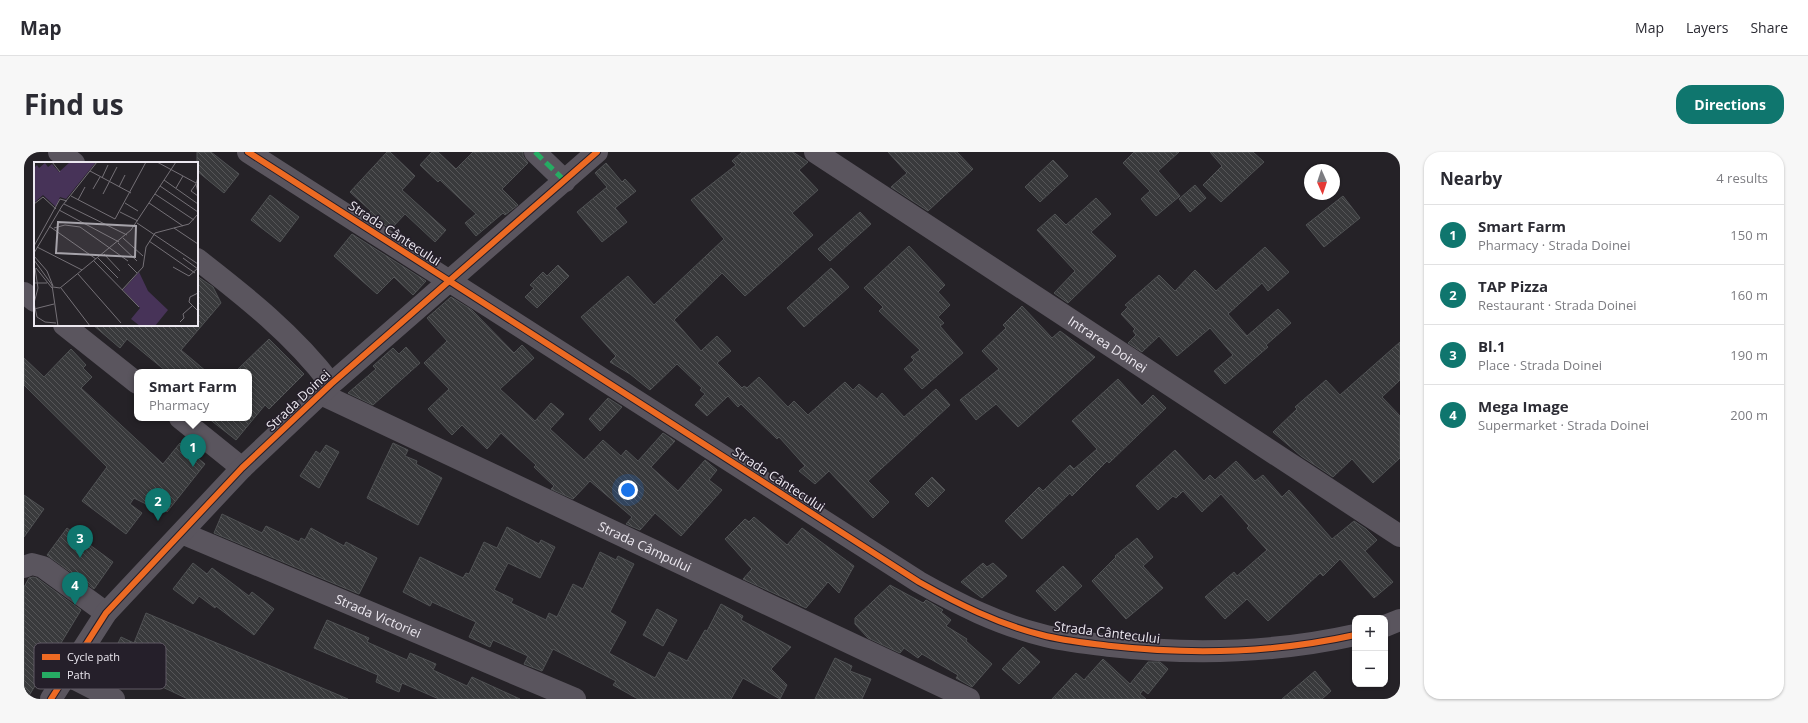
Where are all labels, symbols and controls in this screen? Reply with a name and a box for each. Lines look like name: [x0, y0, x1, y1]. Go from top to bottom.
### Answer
text: Map: [20, 15, 61, 41]
text: Map: [1635, 18, 1664, 37]
text: Layers: [1686, 18, 1728, 37]
text: Share: [1750, 18, 1788, 37]
text: Find us: [24, 85, 124, 123]
button: Directions: [1676, 85, 1784, 124]
inset map: [34, 162, 198, 326]
north arrow: [1304, 164, 1340, 200]
text: Nearby: [1440, 167, 1502, 190]
text: 4 results: [1716, 169, 1768, 187]
street label: Strada Cântecului: [345, 196, 445, 270]
text: Smart Farm: [1478, 216, 1566, 236]
text: 1: [1449, 226, 1457, 244]
text: 150 m: [1730, 226, 1768, 244]
text: Pharmacy · Strada Doinei: [1478, 236, 1630, 254]
text: TAP Pizza: [1478, 276, 1548, 296]
text: 2: [1449, 286, 1457, 304]
text: 160 m: [1730, 286, 1768, 304]
text: Restaurant · Strada Doinei: [1478, 296, 1637, 314]
street label: Intrarea Doinei: [1065, 312, 1151, 377]
text: Bl.1: [1478, 336, 1506, 356]
text: 3: [1449, 346, 1457, 364]
text: 190 m: [1730, 346, 1768, 364]
text: Place · Strada Doinei: [1478, 356, 1602, 374]
street label: Strada Doinei: [262, 365, 334, 435]
popup: [134, 369, 252, 421]
text: Smart Farm: [149, 376, 237, 396]
text: Pharmacy: [149, 396, 209, 414]
text: Mega Image: [1478, 396, 1569, 416]
text: 4: [1449, 406, 1457, 424]
text: 200 m: [1730, 406, 1768, 424]
text: Supermarket · Strada Doinei: [1478, 416, 1649, 434]
pin: 1: [180, 434, 206, 467]
street label: Strada Cântecului: [729, 442, 829, 516]
your location: [618, 480, 638, 500]
pin: 2: [145, 488, 171, 521]
street label: Strada Câmpului: [595, 517, 694, 576]
pin: 3: [67, 525, 93, 558]
pin: 4: [62, 572, 88, 605]
street label: Strada Victoriei: [332, 590, 424, 642]
map controls: [1352, 615, 1388, 687]
button: +: [1352, 615, 1388, 651]
street label: Strada Cântecului: [1053, 617, 1161, 647]
legend: [34, 643, 166, 689]
text: Cycle path: [67, 649, 120, 664]
button: −: [1352, 651, 1388, 687]
text: Path: [67, 667, 90, 682]

